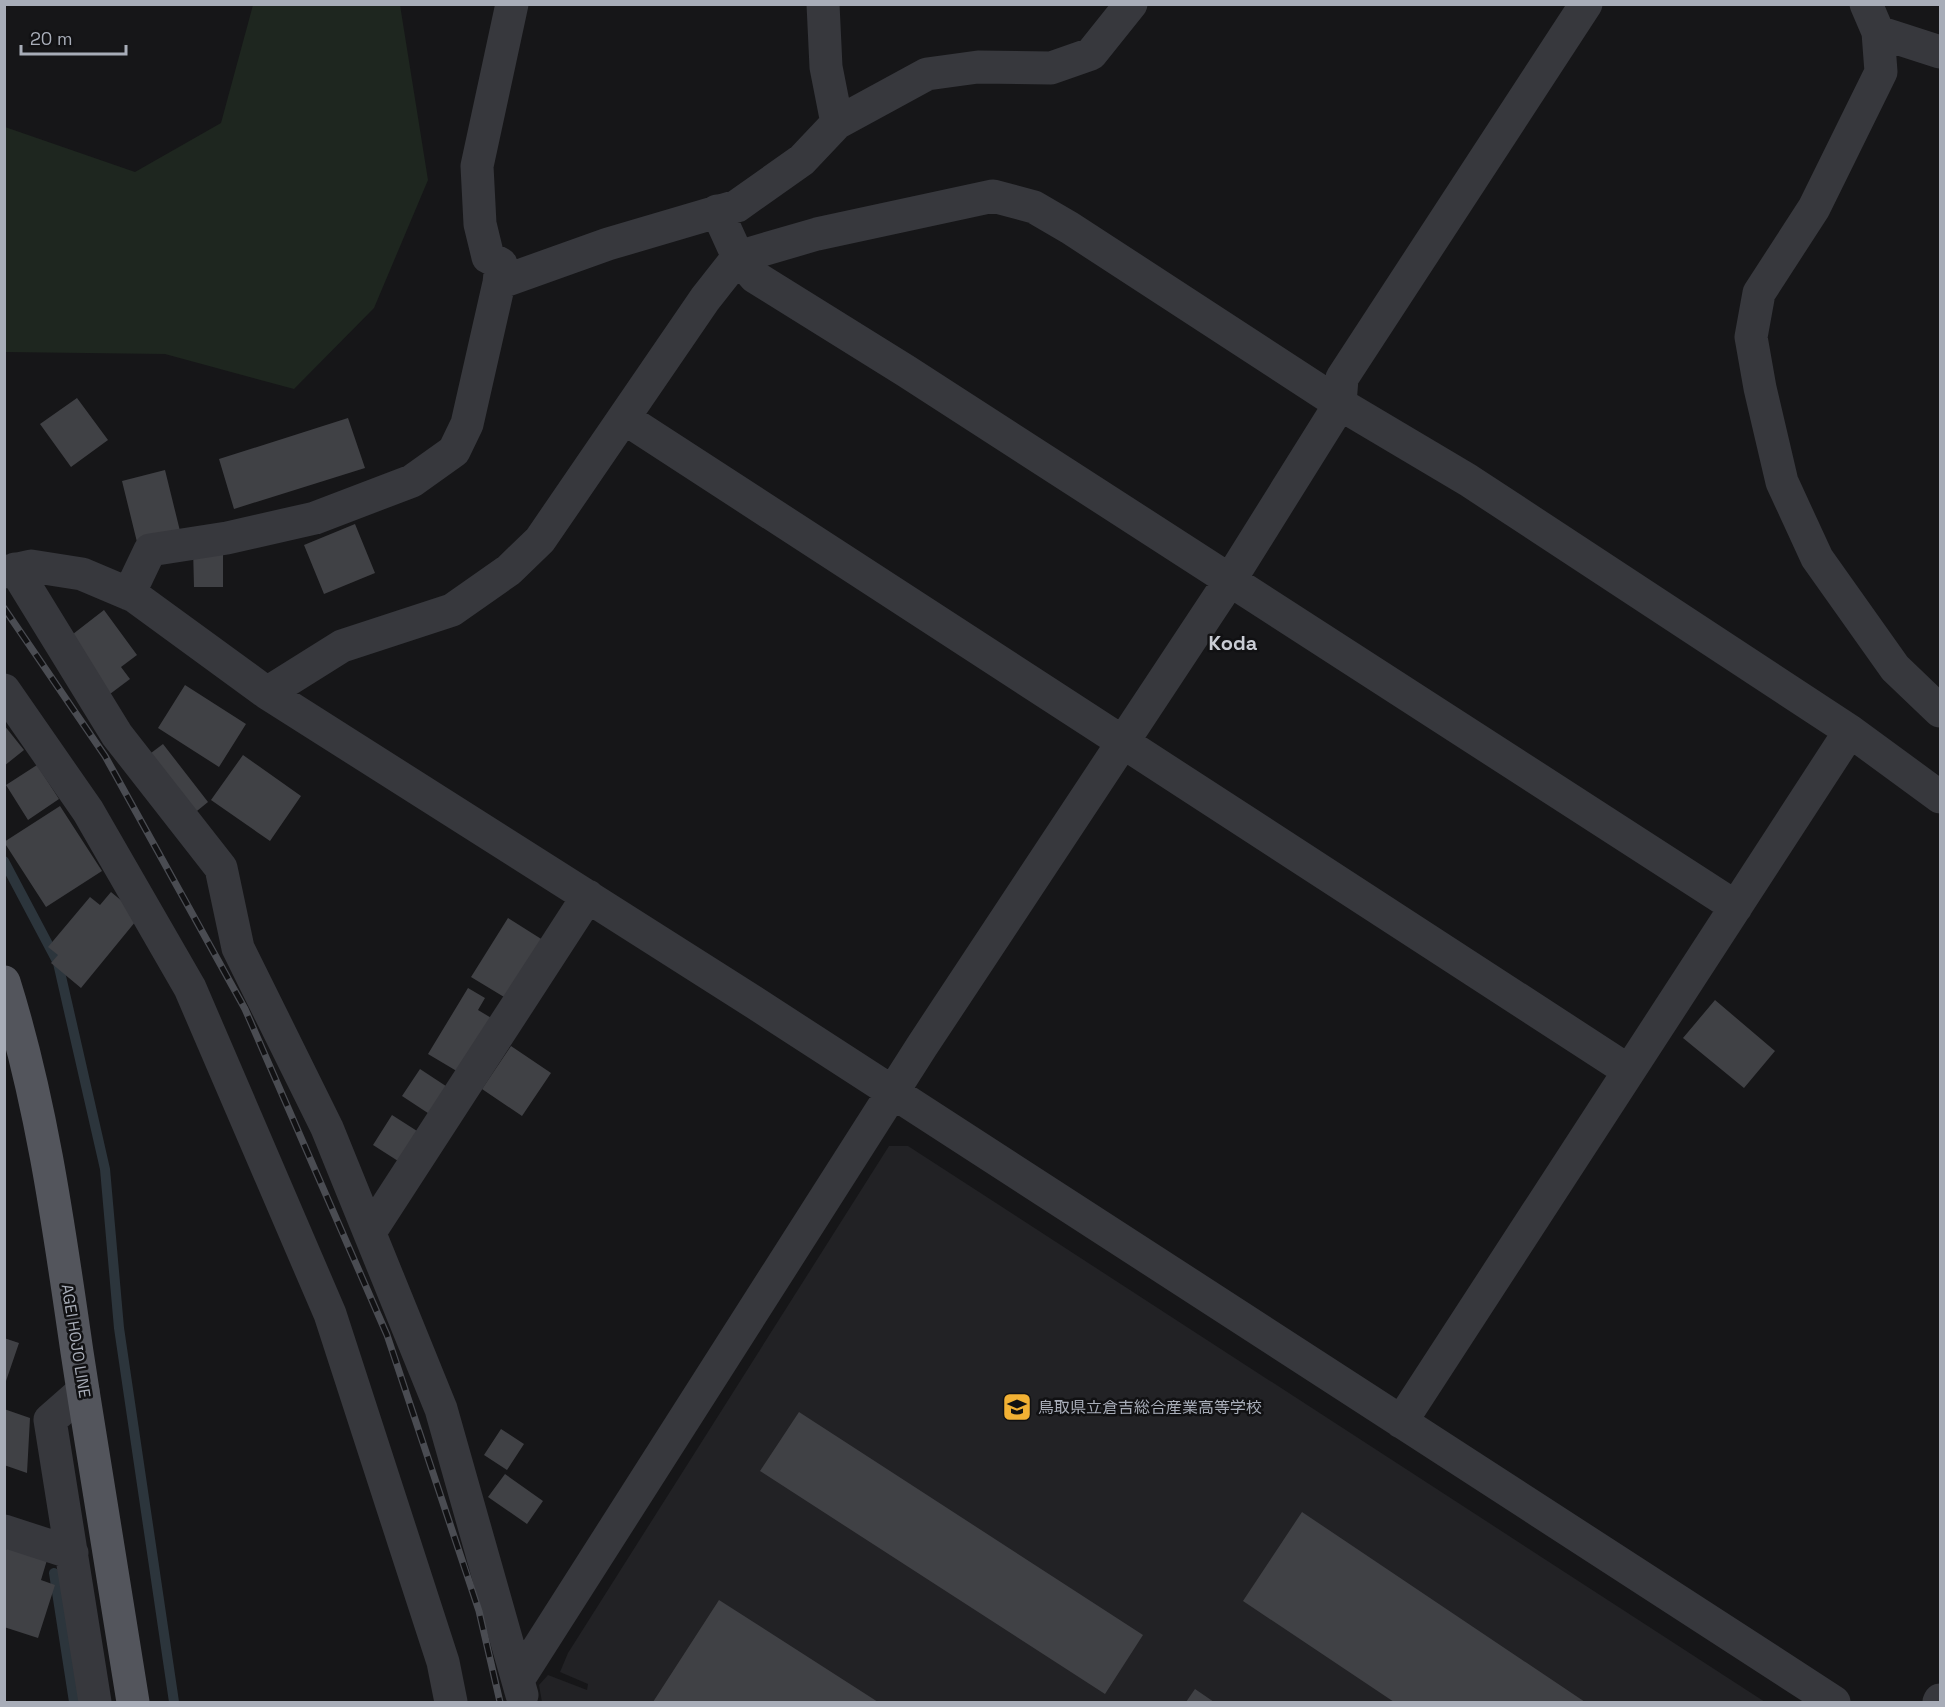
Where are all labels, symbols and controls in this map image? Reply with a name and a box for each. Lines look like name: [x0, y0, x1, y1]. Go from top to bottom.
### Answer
scale bar: [21, 18, 126, 56]
text: 20 m: [30, 27, 73, 50]
district label: Koda: [1209, 630, 1258, 656]
street label: AGEI HOJO LINE: [57, 1283, 95, 1399]
school or university icon: 鳥取県立倉吉総合産業高等学校: [1001, 1391, 1033, 1423]
place label: 鳥取県立倉吉総合産業高等学校: [1038, 1397, 1262, 1418]

